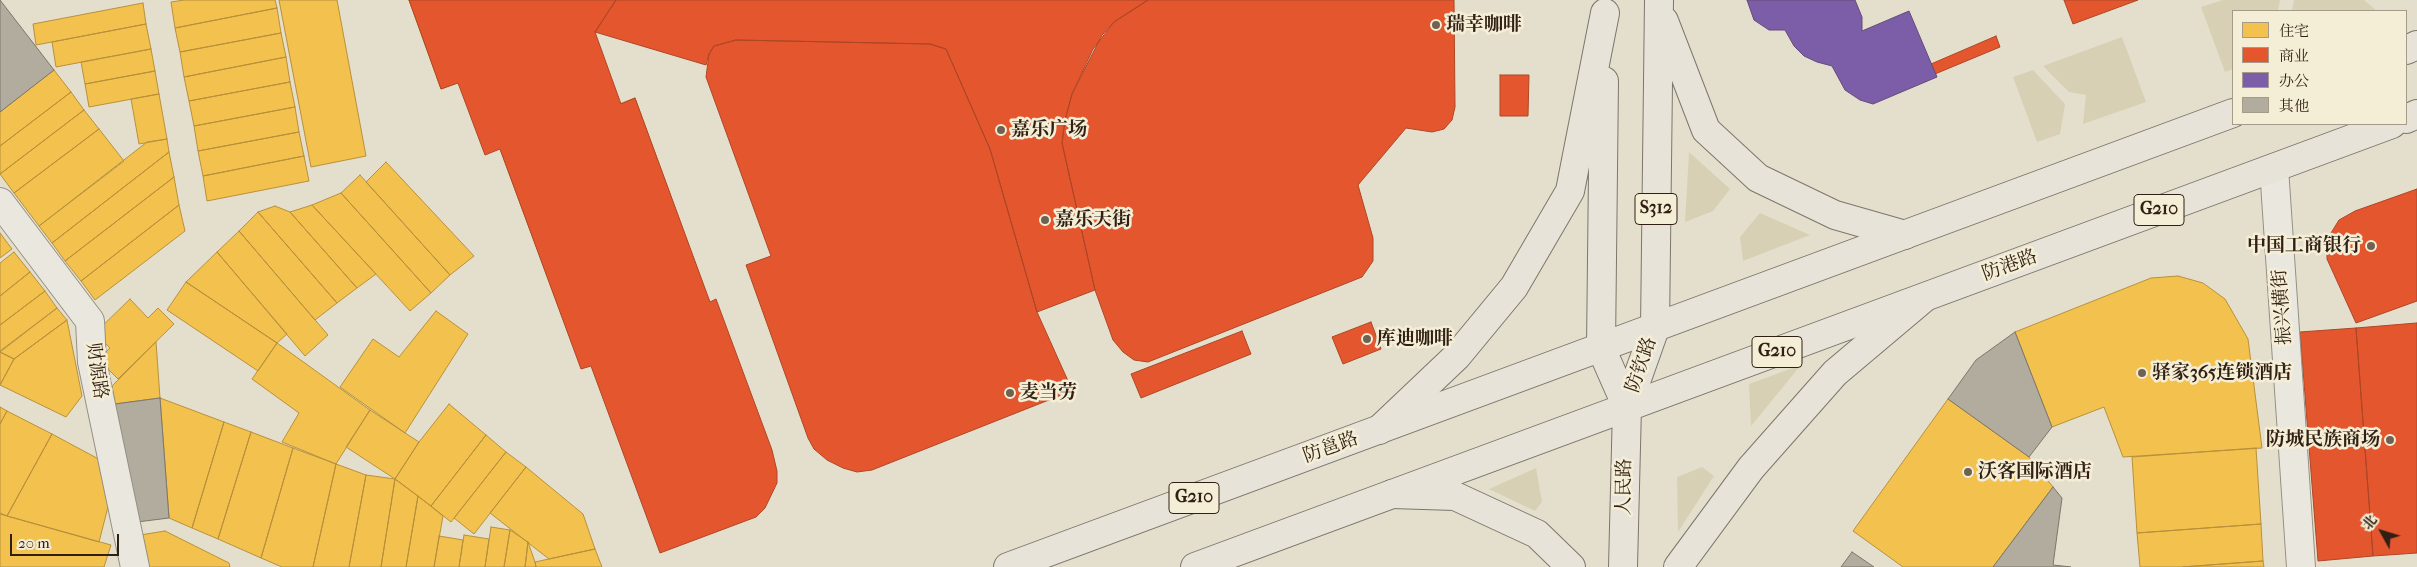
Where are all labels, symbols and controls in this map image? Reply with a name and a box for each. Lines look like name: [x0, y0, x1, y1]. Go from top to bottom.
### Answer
legend: [2232, 10, 2407, 125]
place label: 瑞幸咖啡: [1446, 14, 1522, 36]
marker: 瑞幸咖啡: [1430, 19, 1442, 31]
text: 住宅: [2279, 22, 2309, 40]
text: 商业: [2279, 47, 2309, 65]
text: 办公: [2279, 72, 2309, 90]
text: 其他: [2279, 97, 2309, 115]
place label: 嘉乐广场: [1011, 119, 1087, 141]
marker: 嘉乐广场: [995, 124, 1007, 136]
road number: S312: [1635, 193, 1677, 224]
road number: G210: [2134, 194, 2184, 226]
place label: 嘉乐天街: [1055, 209, 1131, 231]
marker: 嘉乐天街: [1039, 214, 1051, 226]
place label: 中国工商银行: [2247, 235, 2361, 257]
marker: 中国工商银行: [2365, 240, 2377, 252]
street label: 防港路: [1979, 246, 2041, 286]
street label: 振兴横街: [2269, 268, 2297, 346]
place label: 库迪咖啡: [1377, 328, 1453, 350]
marker: 库迪咖啡: [1361, 333, 1373, 345]
street label: 防钦路: [1622, 334, 1662, 396]
road number: G210: [1752, 337, 1802, 368]
street label: 财源路: [81, 341, 111, 401]
place label: 驿家365连锁酒店: [2152, 362, 2292, 384]
marker: 驿家365连锁酒店: [2136, 367, 2148, 379]
place label: 麦当劳: [1020, 382, 1077, 404]
marker: 麦当劳: [1004, 387, 1016, 399]
street label: 防邕路: [1300, 428, 1362, 468]
place label: 防城民族商场: [2266, 429, 2380, 451]
marker: 防城民族商场: [2384, 434, 2396, 446]
street label: 人民路: [1613, 458, 1637, 516]
place label: 沃客国际酒店: [1978, 461, 2092, 483]
marker: 沃客国际酒店: [1962, 466, 1974, 478]
road number: G210: [1169, 482, 1219, 514]
north arrow: [2357, 507, 2407, 557]
text: 北: [2359, 511, 2381, 533]
scale bar: [12, 524, 121, 556]
text: 20 m: [18, 534, 50, 552]

